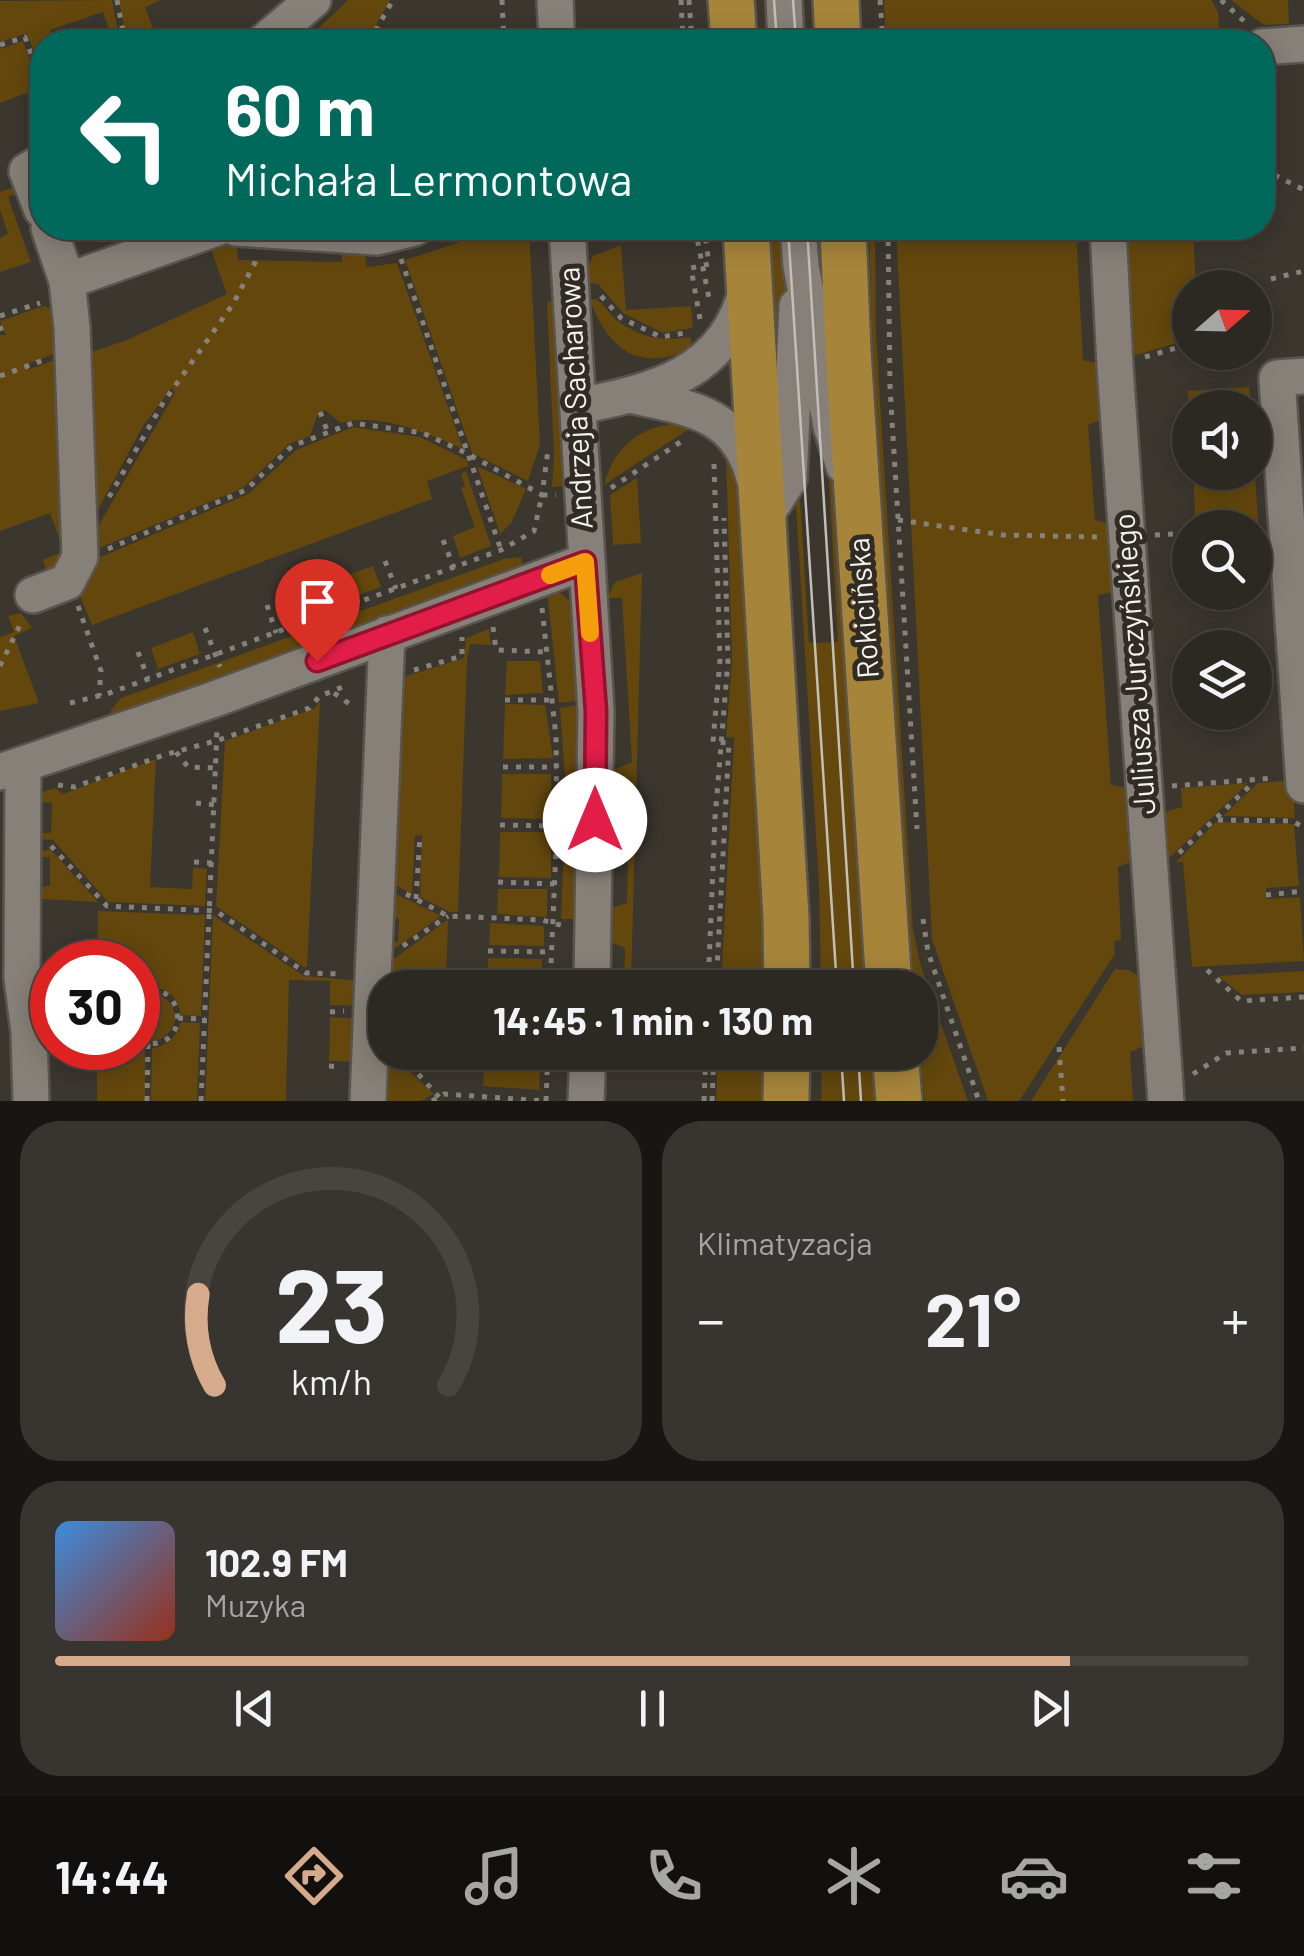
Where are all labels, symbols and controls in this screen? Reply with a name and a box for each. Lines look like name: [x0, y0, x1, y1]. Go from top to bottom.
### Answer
text: 60 m: [225, 66, 375, 150]
icon: left: [60, 70, 190, 200]
text: Michała Lermontowa: [225, 151, 633, 205]
street label: Andrzeja Sacharowa: [549, 266, 599, 530]
north arrow: [1172, 270, 1272, 370]
map controls: [1172, 270, 1272, 730]
button: sound: [1172, 390, 1272, 490]
button: search: [1172, 510, 1272, 610]
street label: Juliusza Jurczyńskiego: [1105, 512, 1161, 816]
street label: Rokicińska: [839, 536, 885, 680]
pin: [275, 559, 360, 662]
icon: arrive: [290, 574, 345, 629]
button: layers: [1172, 630, 1272, 730]
position arrow: [543, 768, 647, 872]
speed limit sign: 30: [30, 940, 160, 1070]
text: 14:45 · 1 min · 130 m: [493, 997, 813, 1043]
text: Klimatyzacja: [697, 1223, 873, 1261]
text: 23: [275, 1239, 387, 1364]
text: 21°: [925, 1272, 1021, 1362]
text: −: [697, 1285, 725, 1351]
text: +: [1221, 1285, 1249, 1351]
text: km/h: [291, 1359, 371, 1402]
text: 102.9 FM: [205, 1539, 348, 1585]
text: Muzyka: [205, 1585, 306, 1623]
icon: previous: [227, 1681, 282, 1736]
icon: pause: [625, 1681, 680, 1736]
icon: next: [1023, 1681, 1078, 1736]
icon: directions: [279, 1841, 349, 1911]
icon: music: [459, 1841, 529, 1911]
icon: phone: [639, 1841, 709, 1911]
icon: climate: [819, 1841, 889, 1911]
icon: car: [999, 1841, 1069, 1911]
icon: filters: [1179, 1841, 1249, 1911]
text: 14:44: [55, 1849, 169, 1903]

